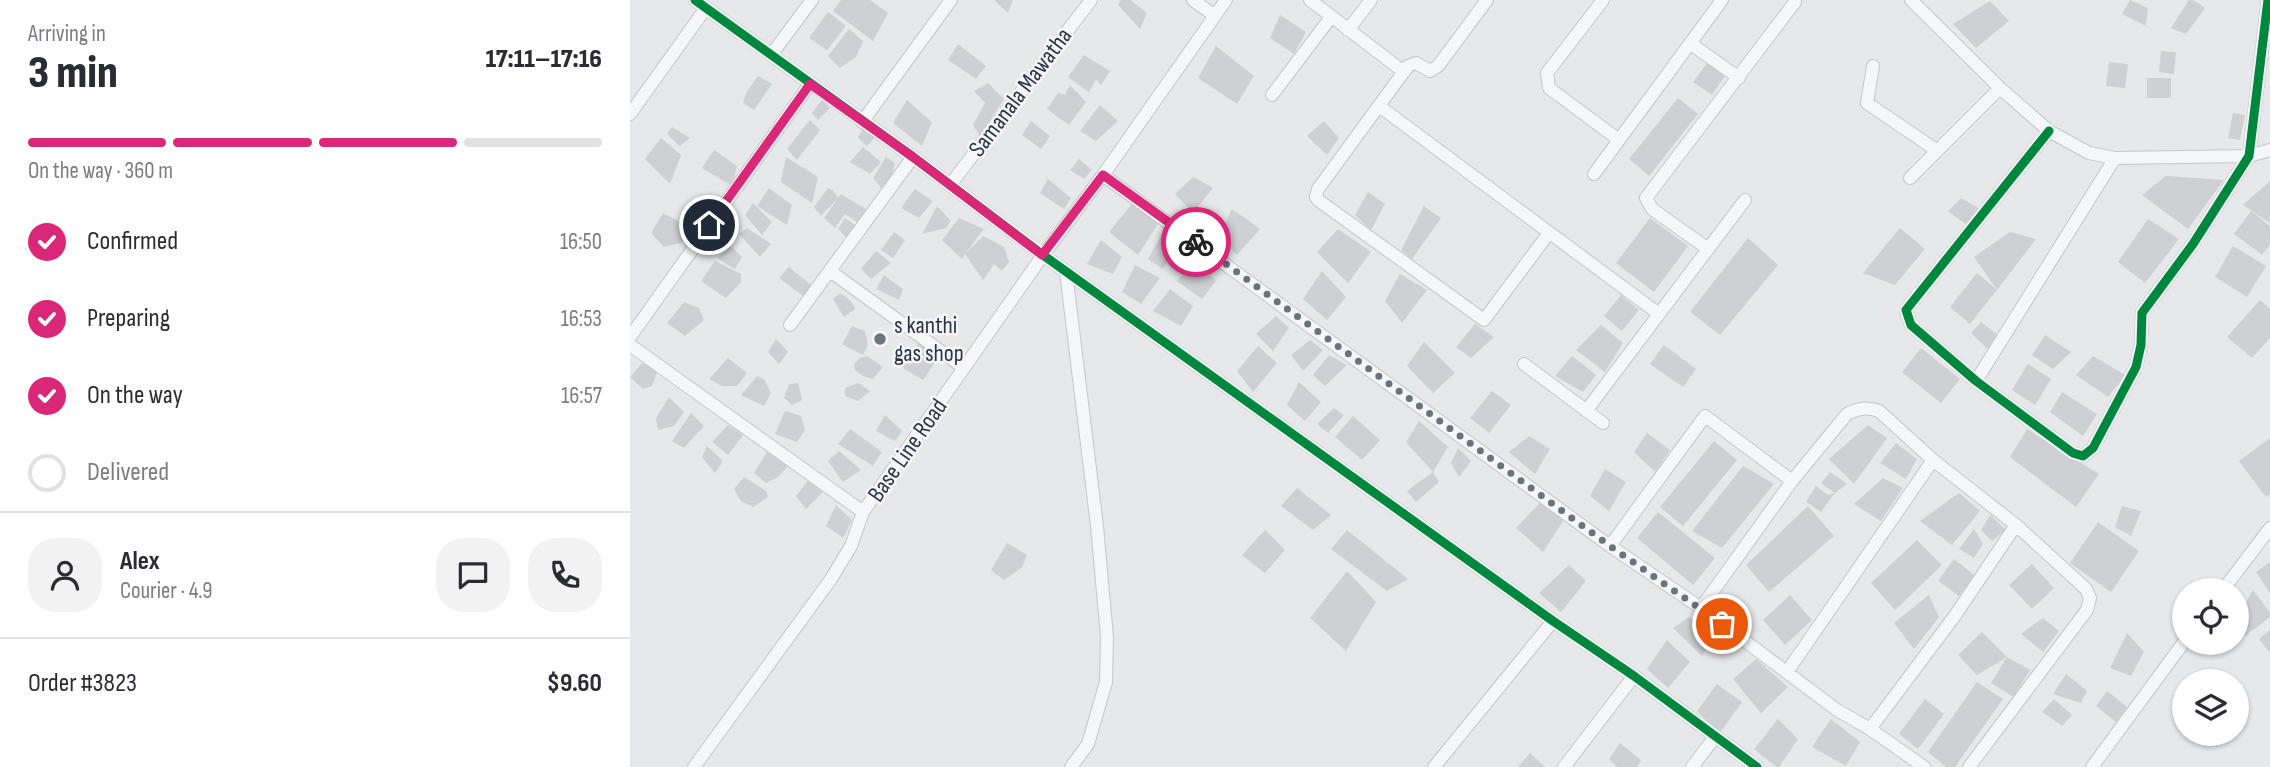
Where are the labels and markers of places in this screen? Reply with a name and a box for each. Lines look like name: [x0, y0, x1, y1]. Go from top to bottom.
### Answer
pin: [679, 195, 739, 255]
place label: s kanthi gas shop: [894, 311, 964, 368]
marker: s kanthi gas shop: [872, 331, 888, 347]
pin: [1692, 594, 1752, 654]

